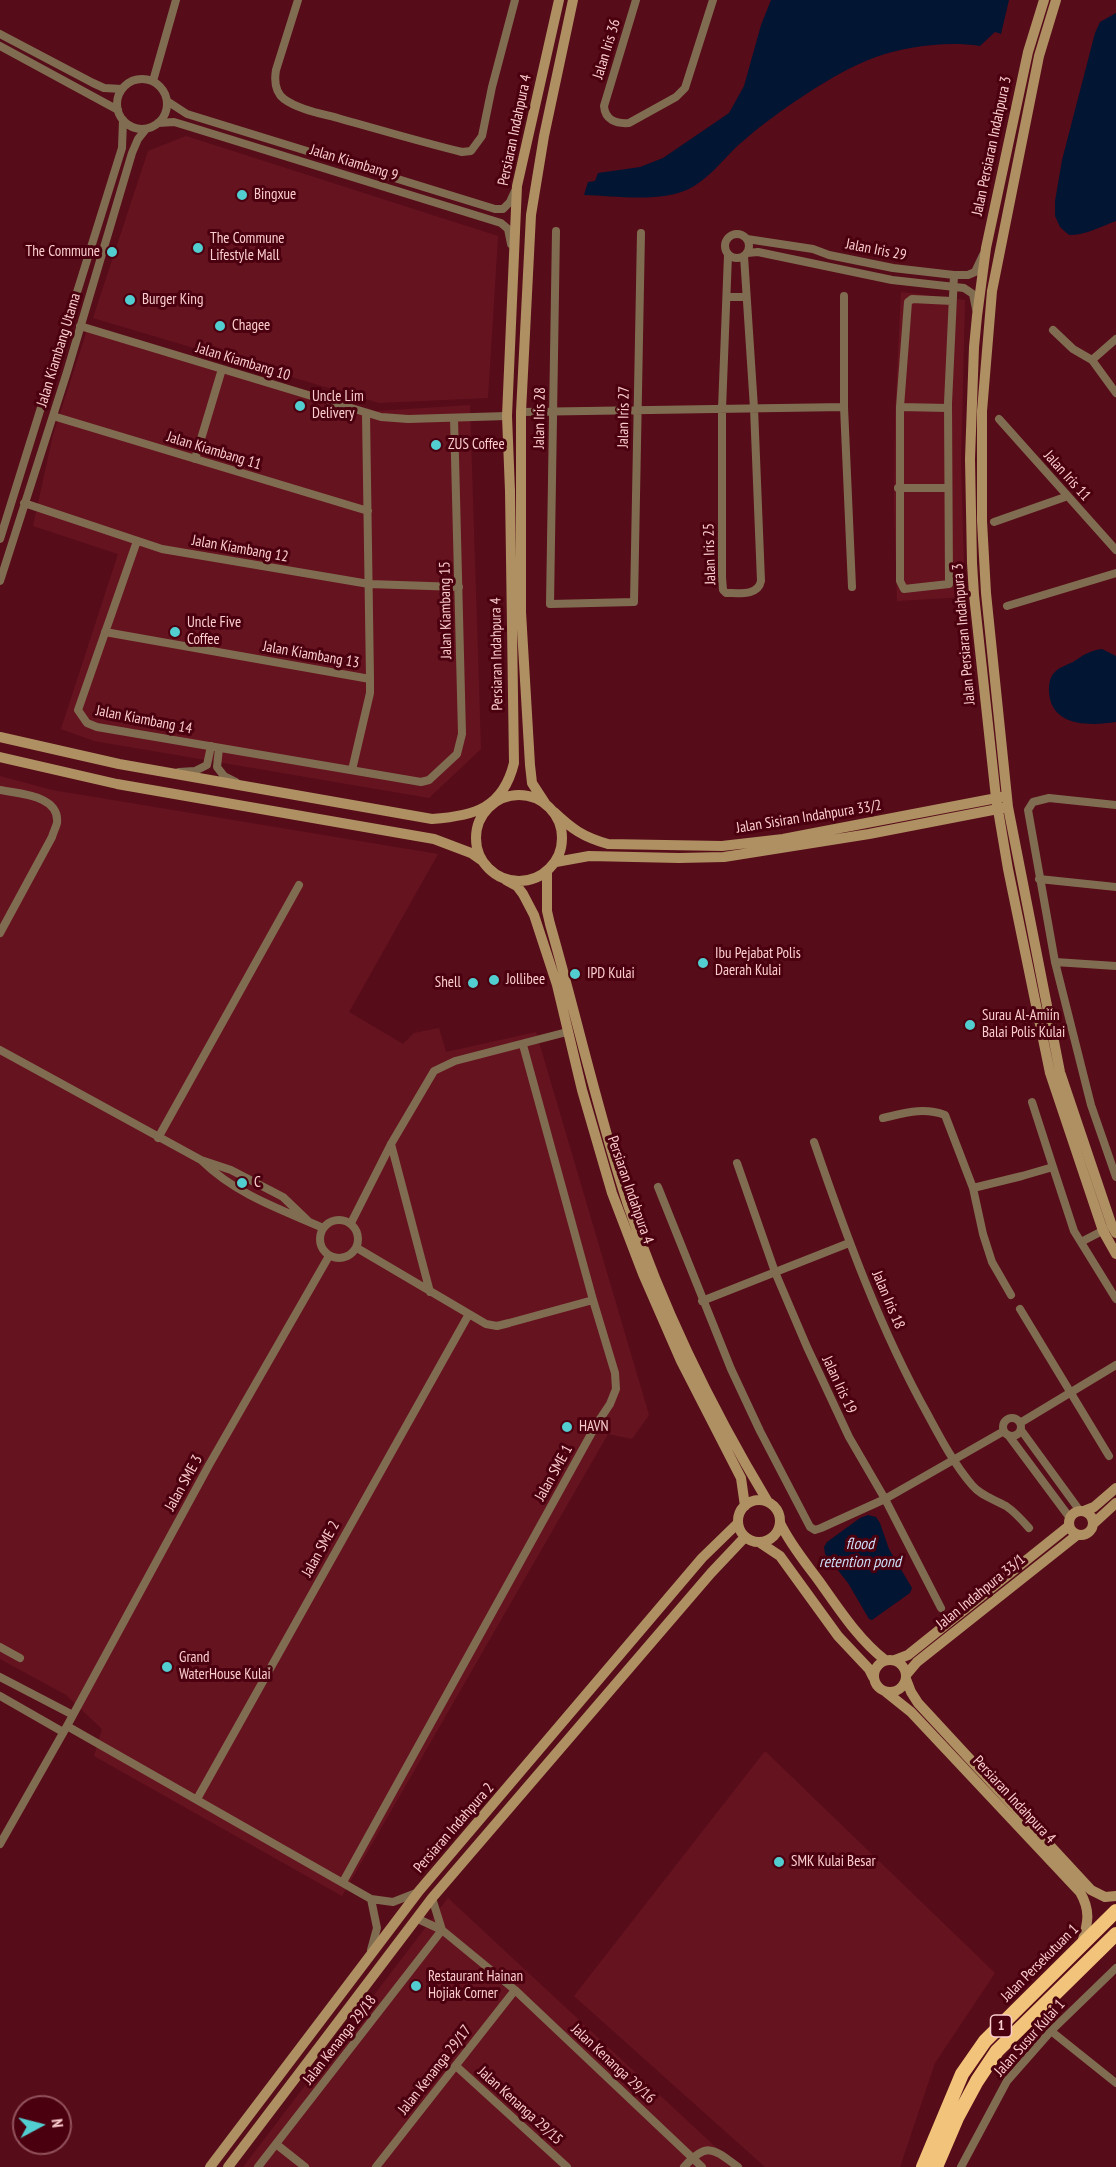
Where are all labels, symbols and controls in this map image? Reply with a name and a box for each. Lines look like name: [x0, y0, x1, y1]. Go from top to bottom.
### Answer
street label: Jalan Iris 36: [589, 17, 625, 81]
street label: Persiaran Indahpura 4: [494, 73, 536, 187]
street label: Jalan Persiaran Indahpura 3: [968, 75, 1016, 217]
street label: Jalan Kiambang 9: [308, 141, 400, 185]
place label: Bingxue: [254, 186, 296, 204]
marker: Bingxue: [235, 188, 249, 202]
place label: The Commune Lifestyle Mall: [210, 230, 284, 265]
street label: Jalan Iris 29: [844, 235, 908, 265]
marker: The Commune Lifestyle Mall: [191, 241, 205, 255]
place label: The Commune: [26, 243, 100, 261]
marker: The Commune: [105, 245, 119, 259]
street label: Jalan Kiambang Utama: [33, 291, 85, 409]
place label: Burger King: [142, 291, 203, 309]
marker: Burger King: [123, 293, 137, 307]
place label: Chagee: [232, 317, 270, 335]
marker: Chagee: [213, 319, 227, 333]
street label: Jalan Kiambang 10: [194, 339, 292, 385]
street label: Jalan Iris 27: [614, 386, 634, 448]
street label: Jalan Iris 28: [530, 387, 550, 449]
place label: Uncle Lim Delivery: [312, 388, 364, 423]
marker: Uncle Lim Delivery: [293, 399, 307, 413]
street label: Jalan Kiambang 11: [165, 428, 263, 474]
place label: ZUS Coffee: [448, 436, 505, 454]
marker: ZUS Coffee: [429, 438, 443, 452]
street label: Jalan Iris 11: [1040, 447, 1094, 505]
street label: Jalan Iris 25: [700, 523, 720, 585]
street label: Jalan Kiambang 12: [190, 532, 290, 566]
street label: Jalan Kiambang 15: [436, 561, 456, 659]
street label: Jalan Persiaran Indahpura 3: [949, 563, 979, 705]
street label: Persiaran Indahpura 4: [487, 597, 507, 711]
place label: Uncle Five Coffee: [187, 614, 241, 649]
marker: Uncle Five Coffee: [168, 625, 182, 639]
street label: Jalan Kiambang 13: [261, 638, 361, 672]
street label: Jalan Kiambang 14: [94, 702, 194, 738]
street label: Jalan Sisiran Indahpura 33/2: [735, 797, 883, 837]
place label: Ibu Pejabat Polis Daerah Kulai: [715, 945, 801, 980]
marker: Ibu Pejabat Polis Daerah Kulai: [696, 956, 710, 970]
place label: IPD Kulai: [587, 965, 635, 983]
marker: IPD Kulai: [568, 967, 582, 981]
place label: Jollibee: [506, 971, 545, 989]
marker: Jollibee: [487, 973, 501, 987]
place label: Shell: [435, 974, 461, 992]
marker: Shell: [466, 976, 480, 990]
place label: Surau Al-Amiin Balai Polis Kulai: [982, 1007, 1065, 1042]
marker: Surau Al-Amiin Balai Polis Kulai: [963, 1018, 977, 1032]
street label: Persiaran Indahpura 4: [603, 1134, 657, 1246]
place label: C: [254, 1174, 261, 1192]
marker: C: [235, 1176, 249, 1190]
street label: Jalan Iris 18: [868, 1268, 908, 1332]
street label: Jalan Iris 19: [818, 1353, 860, 1417]
place label: HAVN: [579, 1418, 609, 1436]
marker: HAVN: [560, 1420, 574, 1434]
street label: Jalan SME 1: [531, 1442, 577, 1504]
street label: Jalan SME 3: [161, 1452, 207, 1514]
street label: Jalan SME 2: [298, 1518, 344, 1580]
water label: flood retention pond: [819, 1534, 901, 1572]
street label: Jalan Indahpura 33/1: [933, 1551, 1029, 1633]
place label: Grand WaterHouse Kulai: [179, 1649, 271, 1684]
marker: Grand WaterHouse Kulai: [160, 1660, 174, 1674]
street label: Persiaran Indahpura 4: [969, 1753, 1059, 1847]
street label: Persiaran Indahpura 2: [410, 1779, 498, 1877]
place label: SMK Kulai Besar: [791, 1853, 876, 1871]
marker: SMK Kulai Besar: [772, 1855, 786, 1869]
street label: Jalan Persekutuan 1: [997, 1920, 1083, 2006]
place label: Restaurant Hainan Hojiak Corner: [428, 1968, 523, 2003]
marker: Restaurant Hainan Hojiak Corner: [409, 1979, 423, 1993]
street label: Jalan Kenanga 29/18: [300, 1992, 380, 2088]
street label: Jalan Susur Kulai 1: [991, 1996, 1069, 2080]
road number: 1: [990, 2015, 1012, 2037]
street label: Jalan Kenanga 29/16: [567, 2021, 659, 2107]
street label: Jalan Kenanga 29/17: [395, 2022, 475, 2118]
street label: Jalan Kenanga 29/15: [474, 2063, 566, 2149]
north arrow: [12, 2095, 72, 2155]
text: N: [47, 2118, 68, 2129]

